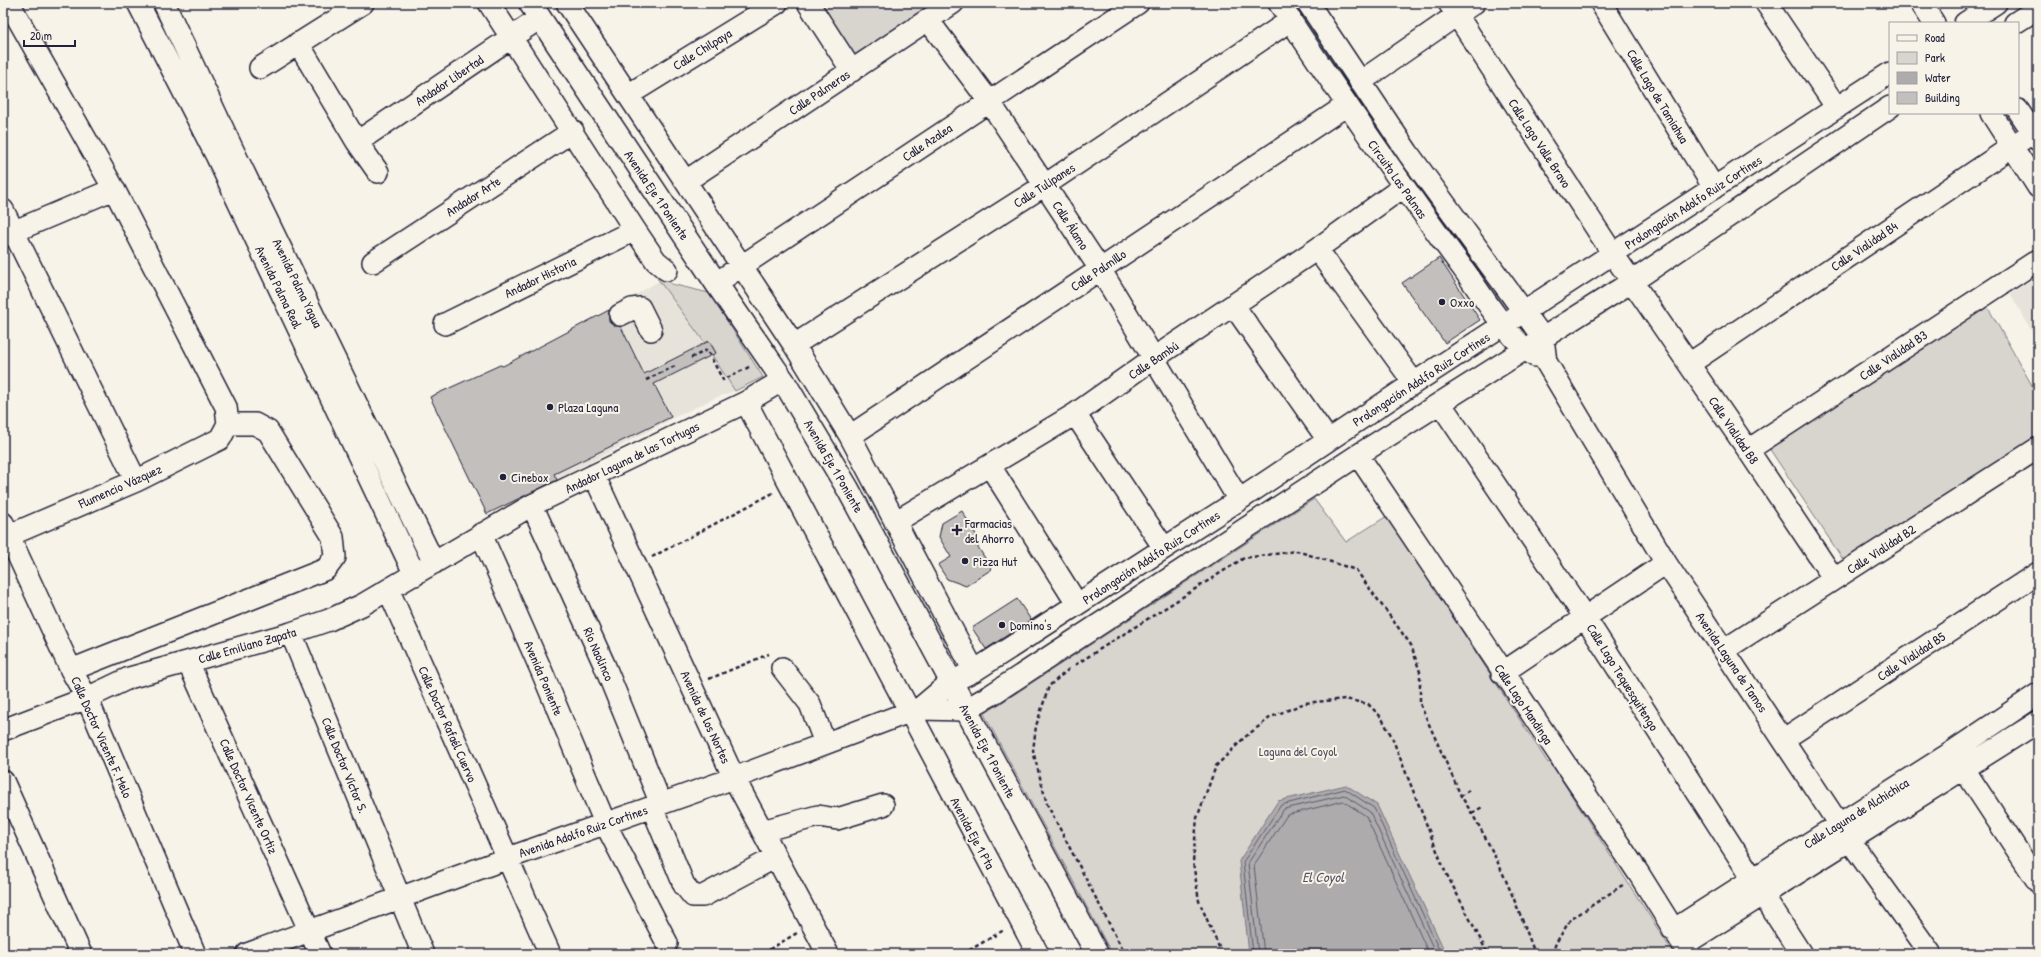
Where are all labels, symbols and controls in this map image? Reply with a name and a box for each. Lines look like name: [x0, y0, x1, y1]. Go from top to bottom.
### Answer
scale bar: [24, 22, 75, 48]
legend: [1889, 22, 2019, 114]
street label: Calle Chilpaya: [669, 24, 735, 74]
text: 20 m: [30, 27, 52, 44]
text: Road: [1925, 29, 1945, 46]
street label: Calle Lago de Tamiahua: [1623, 46, 1693, 146]
text: Park: [1925, 49, 1945, 66]
street label: Andador Libertad: [411, 51, 487, 109]
street label: Calle Palmeras: [785, 65, 853, 119]
text: Water: [1925, 69, 1951, 86]
text: Building: [1925, 89, 1960, 106]
street label: Calle Lago Valle Bravo: [1504, 95, 1576, 191]
street label: Calle Azalea: [898, 119, 956, 165]
street label: Circuito Las Palmas: [1364, 136, 1432, 222]
street label: Avenida Eje 1 Poniente: [620, 147, 694, 243]
street label: Prolongación Adolfo Ruiz Cortines: [1621, 151, 1765, 253]
street label: Calle Tulipanes: [1010, 158, 1078, 212]
street label: Andador Arte: [442, 172, 504, 220]
street label: Calle Álamo: [1048, 197, 1094, 253]
street label: Calle Vialidad B4: [1827, 217, 1901, 275]
street label: Avenida Palma Yagua: [269, 235, 327, 331]
street label: Avenida Palma Real: [251, 243, 307, 332]
street label: Calle Palmillo: [1067, 245, 1129, 295]
street label: Andador Historia: [501, 252, 579, 302]
place label: Oxxo: [1450, 293, 1474, 311]
marker: Oxxo: [1437, 297, 1447, 307]
street label: Calle Vialidad B3: [1856, 326, 1931, 384]
street label: Prolongación Adolfo Ruiz Cortines: [1349, 328, 1493, 430]
street label: Calle Bambú: [1124, 337, 1182, 383]
street label: Calle Vialidad B8: [1705, 393, 1764, 468]
place label: Plaza Laguna: [558, 398, 618, 416]
marker: Plaza Laguna: [545, 402, 555, 412]
street label: Avenida Eje 1 Poniente: [800, 416, 868, 516]
street label: Andador Laguna de las Tortugas: [562, 417, 702, 497]
street label: Flumencio Vázquez: [75, 459, 165, 513]
place label: Cinebox: [511, 468, 549, 486]
marker: Cinebox: [498, 472, 508, 482]
street label: Prolongación Adolfo Ruiz Cortines: [1079, 506, 1223, 608]
place label: Farmacias del Ahorro: [964, 514, 1014, 547]
street label: Calle Vialidad B2: [1843, 520, 1919, 578]
marker: Farmacias del Ahorro: [952, 525, 962, 535]
place label: Pizza Hut: [973, 552, 1018, 570]
marker: Pizza Hut: [960, 556, 970, 566]
street label: Avenida Laguna de Tamos: [1692, 608, 1772, 716]
place label: Domino's: [1010, 616, 1051, 634]
marker: Domino's: [997, 620, 1007, 630]
street label: Calle Lago Tequesquitengo: [1583, 620, 1663, 734]
street label: Calle Emiliano Zapata: [196, 622, 298, 668]
street label: Río Naolinco: [579, 624, 619, 684]
street label: Calle Vialidad B5: [1873, 627, 1949, 685]
street label: Avenida Poniente: [520, 638, 568, 718]
street label: Calle Lago Mandinga: [1490, 660, 1558, 748]
street label: Calle Doctor Rafaél Cuervo: [414, 663, 482, 785]
street label: Avenida de los Nortes: [677, 668, 735, 766]
street label: Calle Doctor Vicente F. Melo: [67, 673, 137, 801]
street label: Avenida Eje 1 Poniente: [956, 701, 1020, 801]
street label: Calle Doctor Víctor S.: [318, 714, 373, 816]
street label: Calle Doctor Vicente Ortiz: [216, 736, 283, 857]
park label: Laguna del Coyol: [1259, 742, 1338, 760]
street label: Calle Laguna de Alchichica: [1800, 773, 1912, 853]
street label: Avenida Eje 1 Pta: [946, 794, 1000, 872]
street label: Avenida Adolfo Ruiz Cortines: [516, 801, 650, 861]
water label: El Coyol: [1302, 867, 1345, 887]

